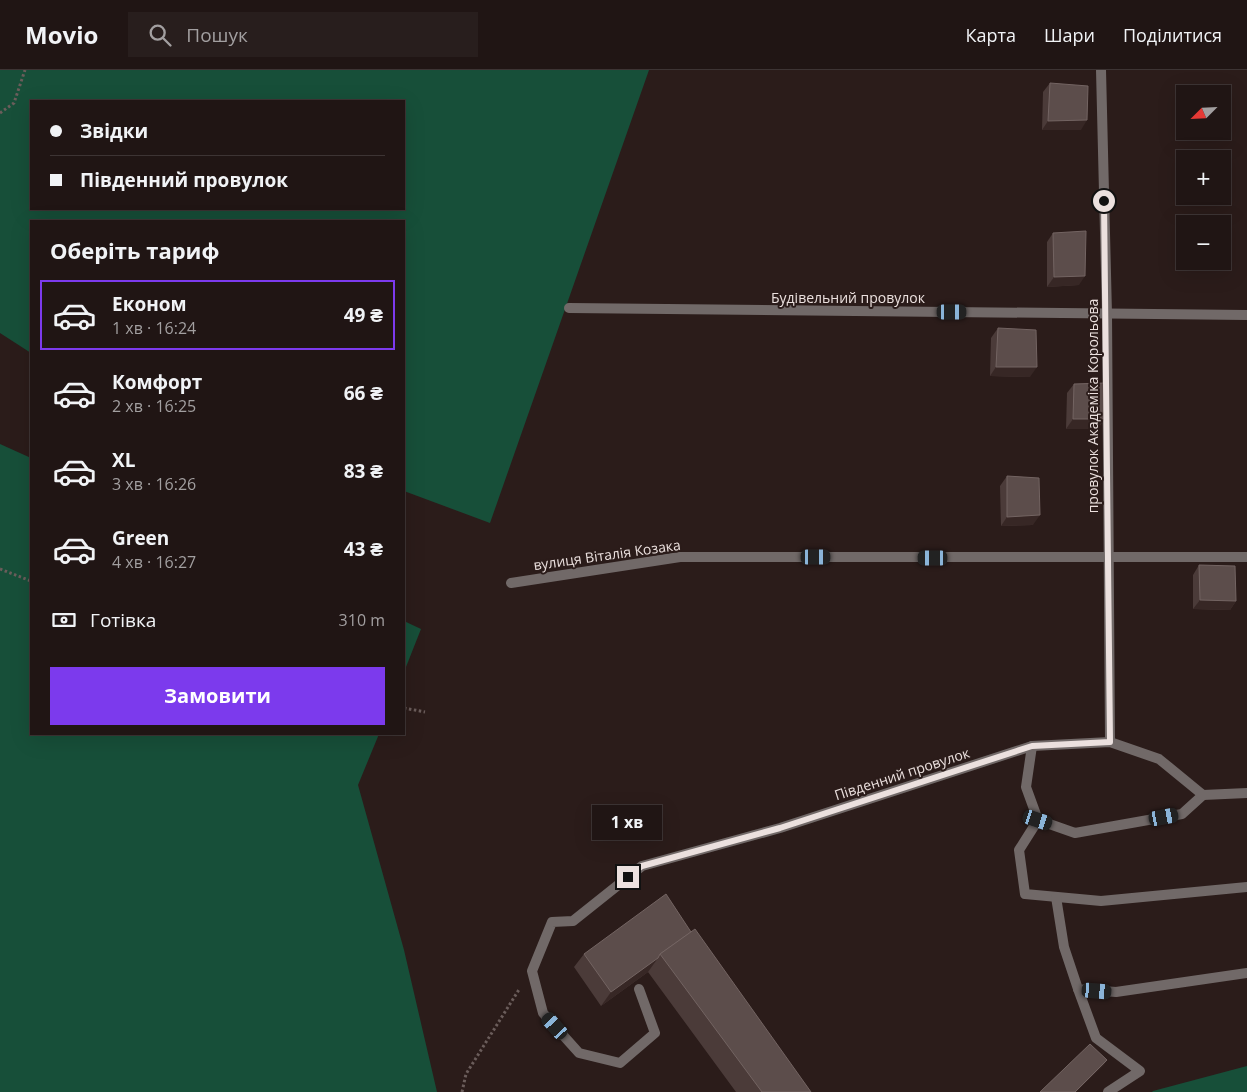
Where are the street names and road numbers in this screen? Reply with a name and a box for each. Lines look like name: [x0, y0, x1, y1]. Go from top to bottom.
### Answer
street label: Будівельний провулок: [771, 288, 926, 307]
street label: провулок Академіка Корольова: [1083, 299, 1102, 513]
street label: вулиця Віталія Козака: [532, 535, 682, 574]
street label: Південний провулок: [832, 742, 973, 804]

